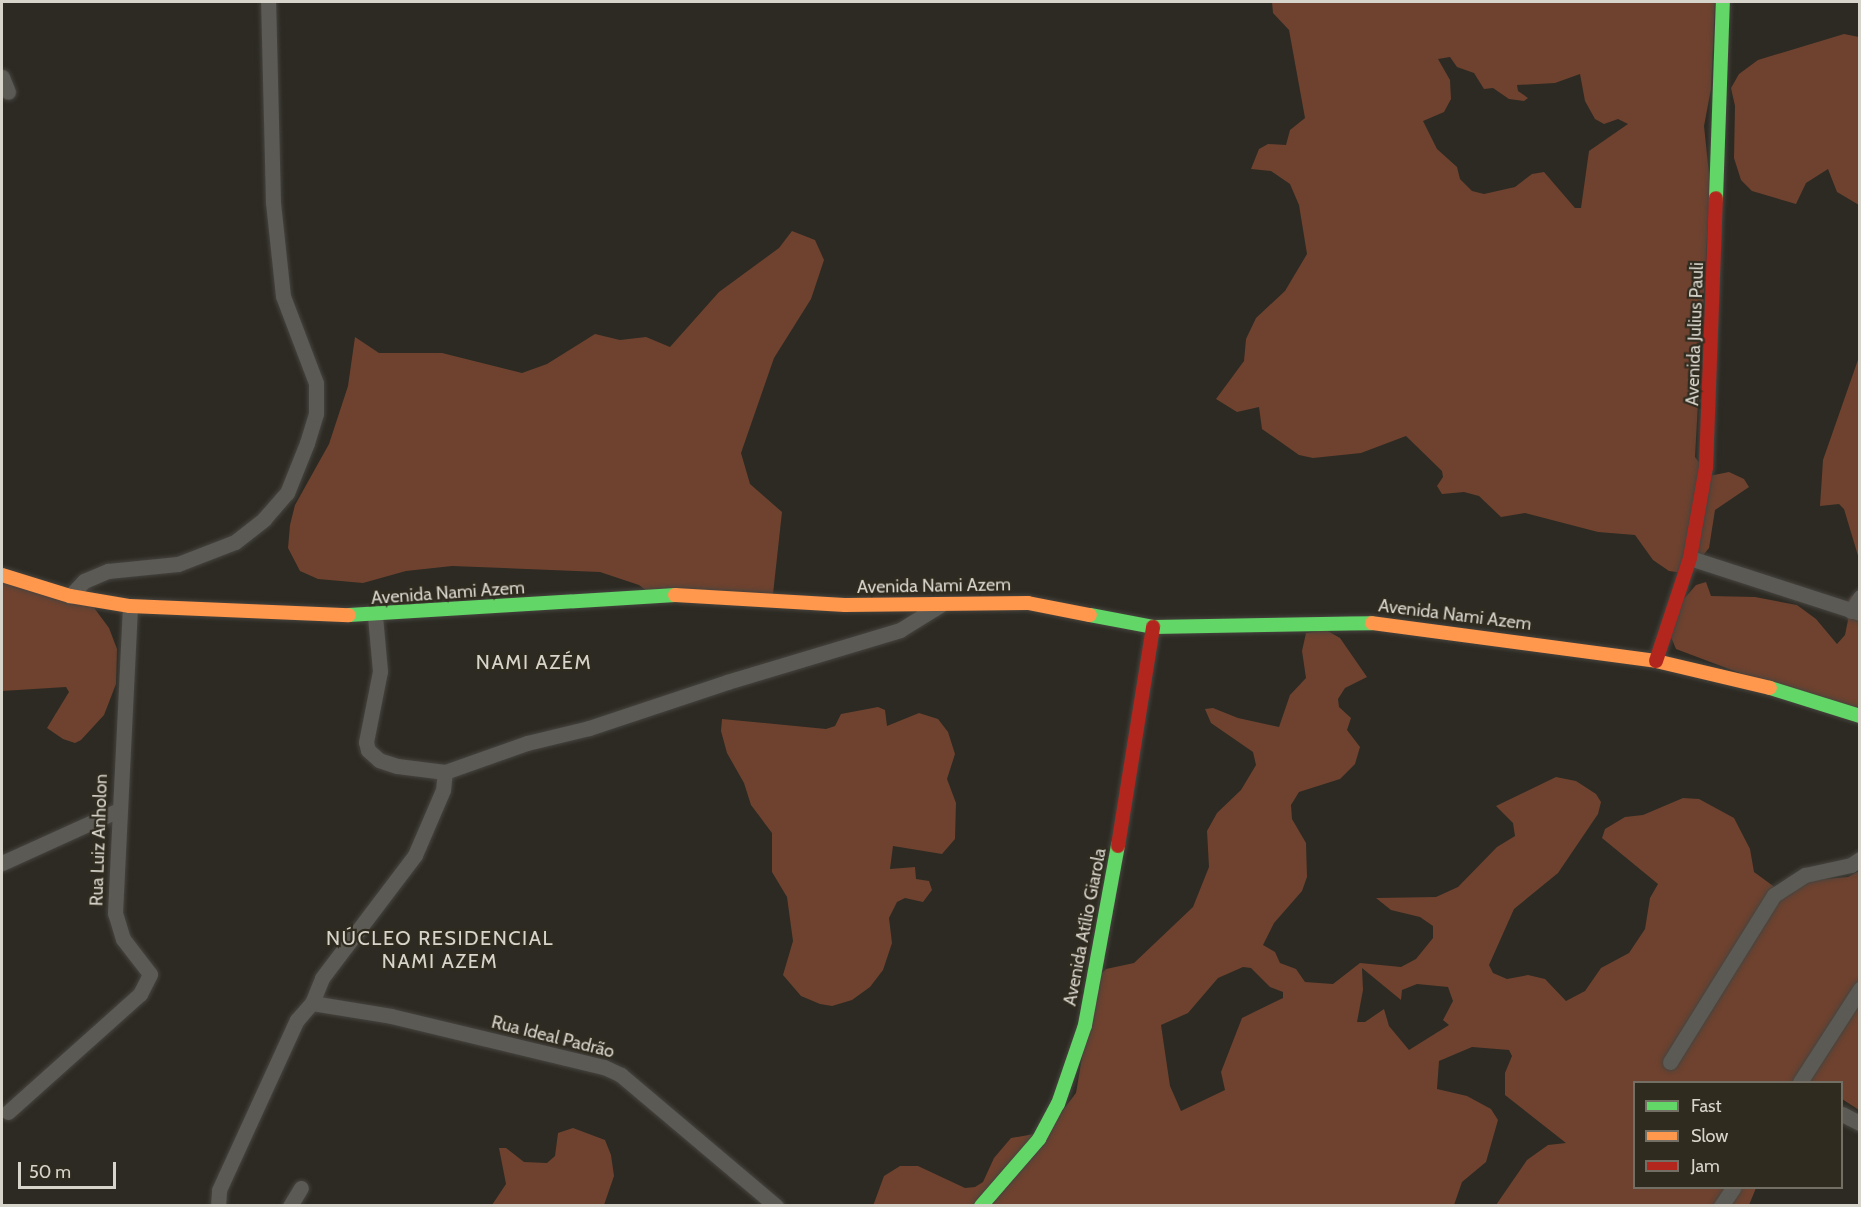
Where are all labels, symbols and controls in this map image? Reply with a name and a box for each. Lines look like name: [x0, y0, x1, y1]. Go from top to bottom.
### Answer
street label: Avenida Julius Pauli: [1682, 262, 1708, 406]
street label: Avenida Nami Azem: [857, 574, 1011, 598]
street label: Avenida Nami Azem: [370, 577, 526, 609]
street label: Avenida Nami Azem: [1377, 595, 1533, 635]
district label: NAMI AZÉM: [476, 650, 592, 674]
street label: Rua Luiz Anholon: [86, 773, 112, 907]
street label: Avenida Atílio Giarola: [1059, 846, 1111, 1008]
district label: NÚCLEO RESIDENCIAL NAMI AZEM: [326, 926, 554, 973]
street label: Rua Ideal Padrão: [489, 1011, 617, 1063]
legend: [1633, 1081, 1843, 1189]
text: Fast: [1691, 1095, 1722, 1117]
text: Slow: [1691, 1125, 1728, 1147]
scale bar: [21, 1150, 118, 1188]
text: Jam: [1691, 1155, 1720, 1177]
text: 50 m: [29, 1161, 71, 1183]

